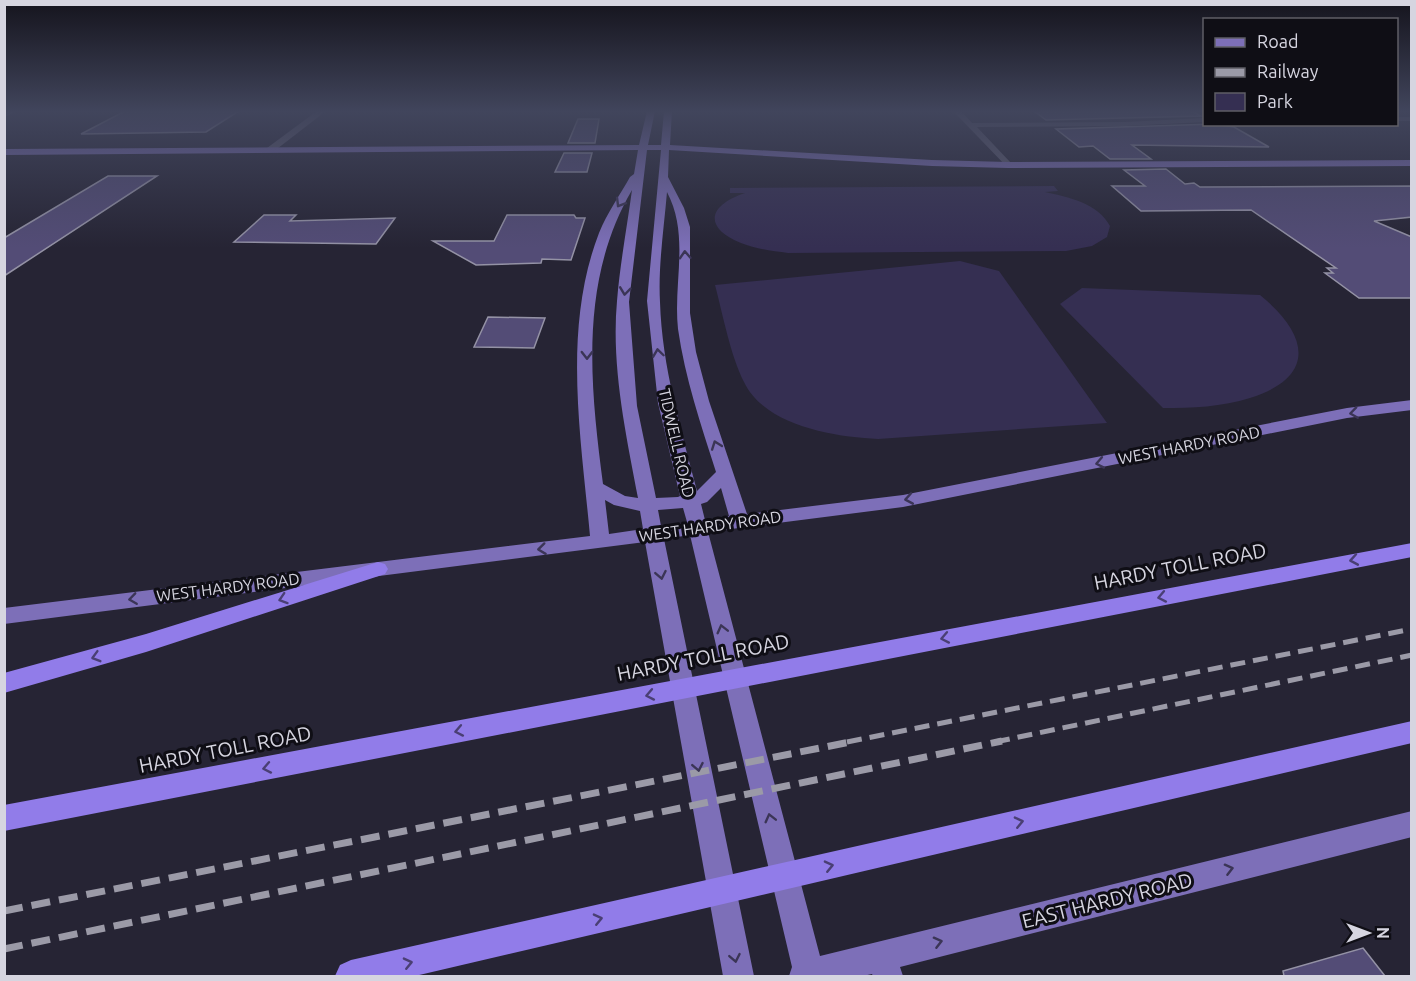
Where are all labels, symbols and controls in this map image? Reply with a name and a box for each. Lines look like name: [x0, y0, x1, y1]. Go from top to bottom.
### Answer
legend: [1203, 18, 1398, 126]
text: Road: [1257, 31, 1299, 51]
text: Railway: [1257, 61, 1319, 81]
text: Park: [1257, 91, 1293, 111]
one-way arrow: [615, 197, 627, 207]
one-way arrow: [678, 250, 691, 259]
one-way arrow: [619, 287, 631, 296]
one-way arrow: [652, 349, 664, 358]
one-way arrow: [581, 350, 593, 359]
street label: TIDWELL ROAD: [656, 387, 698, 499]
one-way arrow: [1349, 406, 1358, 418]
street label: WEST HARDY ROAD: [1117, 422, 1261, 468]
one-way arrow: [711, 440, 724, 451]
one-way arrow: [1096, 456, 1106, 469]
one-way arrow: [904, 493, 914, 505]
street label: WEST HARDY ROAD: [638, 507, 782, 545]
street label: HARDY TOLL ROAD: [1092, 538, 1268, 594]
one-way arrow: [537, 543, 546, 555]
one-way arrow: [1349, 553, 1359, 566]
street label: WEST HARDY ROAD: [156, 569, 300, 605]
one-way arrow: [654, 570, 667, 580]
one-way arrow: [1158, 590, 1168, 603]
one-way arrow: [128, 592, 137, 604]
one-way arrow: [278, 592, 289, 605]
one-way arrow: [717, 624, 730, 634]
street label: HARDY TOLL ROAD: [615, 629, 791, 685]
one-way arrow: [940, 631, 950, 644]
one-way arrow: [91, 650, 102, 662]
one-way arrow: [646, 688, 656, 701]
street label: HARDY TOLL ROAD: [137, 721, 313, 777]
one-way arrow: [454, 725, 463, 737]
one-way arrow: [263, 761, 273, 774]
one-way arrow: [691, 762, 704, 772]
one-way arrow: [765, 813, 778, 823]
one-way arrow: [1014, 817, 1024, 830]
one-way arrow: [824, 861, 834, 874]
one-way arrow: [1224, 864, 1234, 877]
street label: EAST HARDY ROAD: [1019, 868, 1195, 932]
north arrow: [1338, 903, 1398, 963]
one-way arrow: [593, 914, 603, 927]
text: N: [1374, 927, 1392, 939]
one-way arrow: [932, 937, 943, 949]
one-way arrow: [728, 953, 741, 963]
one-way arrow: [403, 958, 413, 971]

